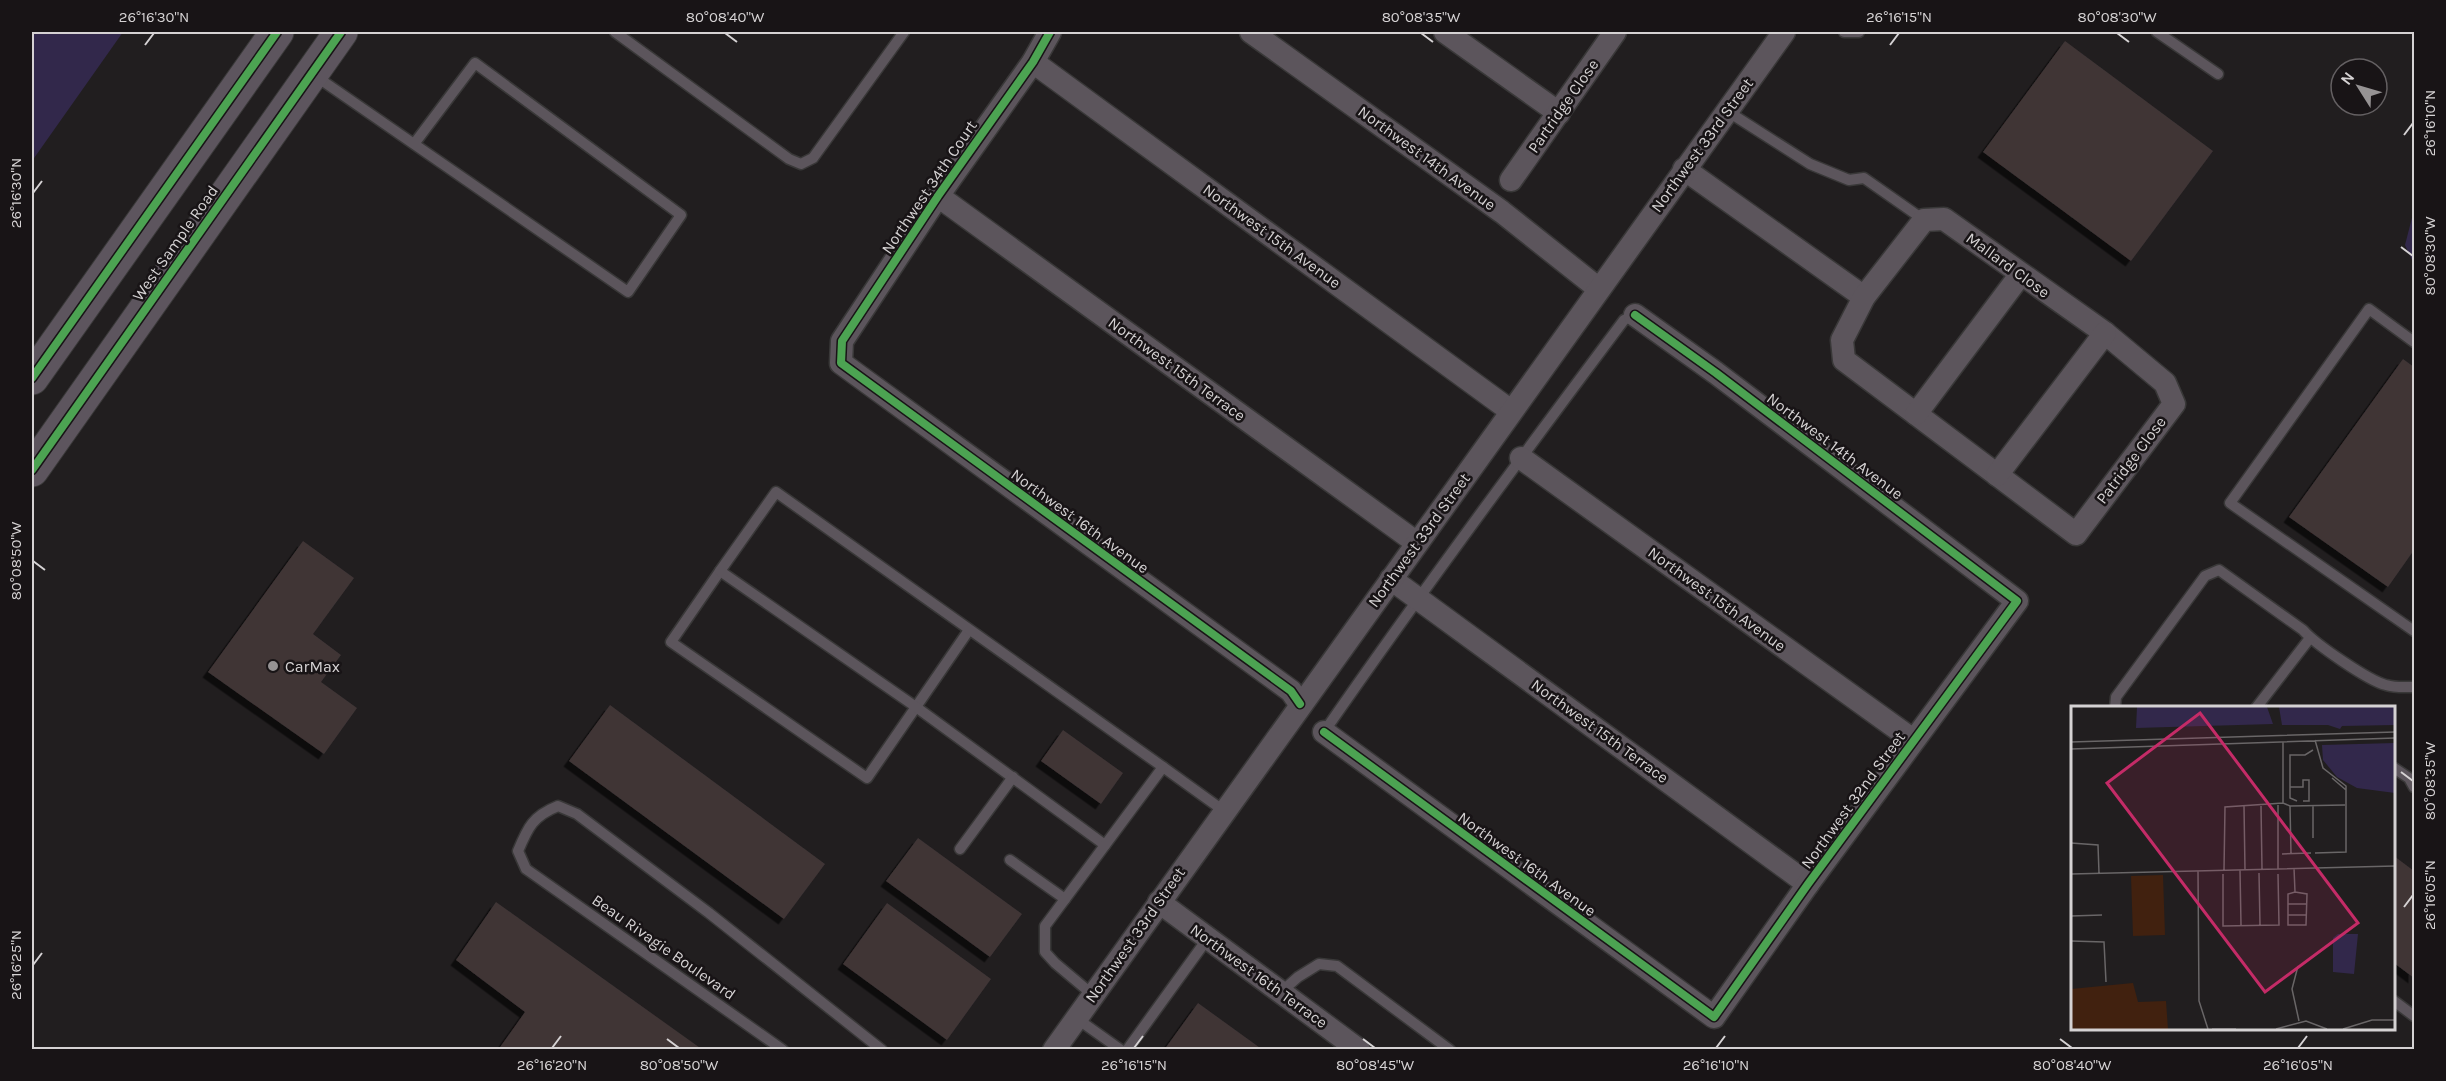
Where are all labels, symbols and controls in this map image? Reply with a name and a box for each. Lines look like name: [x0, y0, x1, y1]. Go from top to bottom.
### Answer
text: 26°16'30"N: [119, 8, 189, 26]
text: 80°08'40"W: [686, 8, 765, 26]
text: 80°08'35"W: [1382, 8, 1461, 26]
text: 26°16'15"N: [1866, 8, 1932, 26]
text: 80°08'30"W: [2077, 8, 2157, 26]
street label: Partridge Close: [1524, 55, 1602, 157]
north arrow: [2329, 57, 2389, 117]
text: N: [2336, 68, 2358, 89]
street label: Northwest 33rd Street: [1647, 74, 1757, 216]
text: 26°16'10"N: [2421, 90, 2439, 156]
street label: Northwest 14th Avenue: [1354, 102, 1500, 214]
street label: Northwest 34th Court: [877, 117, 981, 257]
text: 26°16'30"N: [7, 158, 25, 228]
street label: Northwest 15th Avenue: [1199, 180, 1345, 292]
street label: West Sample Road: [128, 182, 222, 304]
text: 80°08'30"W: [2421, 216, 2439, 296]
street label: Mallard Close: [1962, 228, 2054, 302]
street label: Northwest 15th Terrace: [1105, 313, 1249, 425]
street label: Northwest 14th Avenue: [1763, 389, 1907, 503]
street label: Patridge Close: [2092, 413, 2170, 507]
street label: Northwest 16th Avenue: [1007, 465, 1153, 577]
street label: Northwest 33rd Street: [1364, 469, 1474, 611]
text: 80°08'50"W: [7, 521, 25, 600]
street label: Northwest 15th Avenue: [1644, 543, 1790, 655]
place label: CarMax: [285, 657, 340, 676]
marker: CarMax: [266, 659, 280, 673]
street label: Northwest 15th Terrace: [1528, 675, 1672, 787]
inset map: [2071, 706, 2395, 1030]
street label: Northwest 32nd Street: [1797, 728, 1909, 872]
text: 80°08'35"W: [2421, 741, 2439, 820]
street label: Northwest 16th Avenue: [1454, 808, 1600, 920]
text: 26°16'05"N: [2421, 860, 2439, 930]
street label: Northwest 33rd Street: [1081, 864, 1189, 1006]
street label: Beau Rivagie Boulevard: [589, 890, 739, 1004]
street label: Northwest 16th Terrace: [1187, 920, 1331, 1032]
text: 26°16'25"N: [7, 930, 25, 1000]
text: 26°16'20"N: [517, 1056, 587, 1074]
text: 80°08'50"W: [640, 1056, 719, 1074]
text: 26°16'15"N: [1101, 1056, 1167, 1074]
text: 80°08'45"W: [1336, 1056, 1415, 1074]
text: 26°16'10"N: [1683, 1056, 1749, 1074]
text: 80°08'40"W: [2033, 1056, 2112, 1074]
text: 26°16'05"N: [2263, 1056, 2333, 1074]

